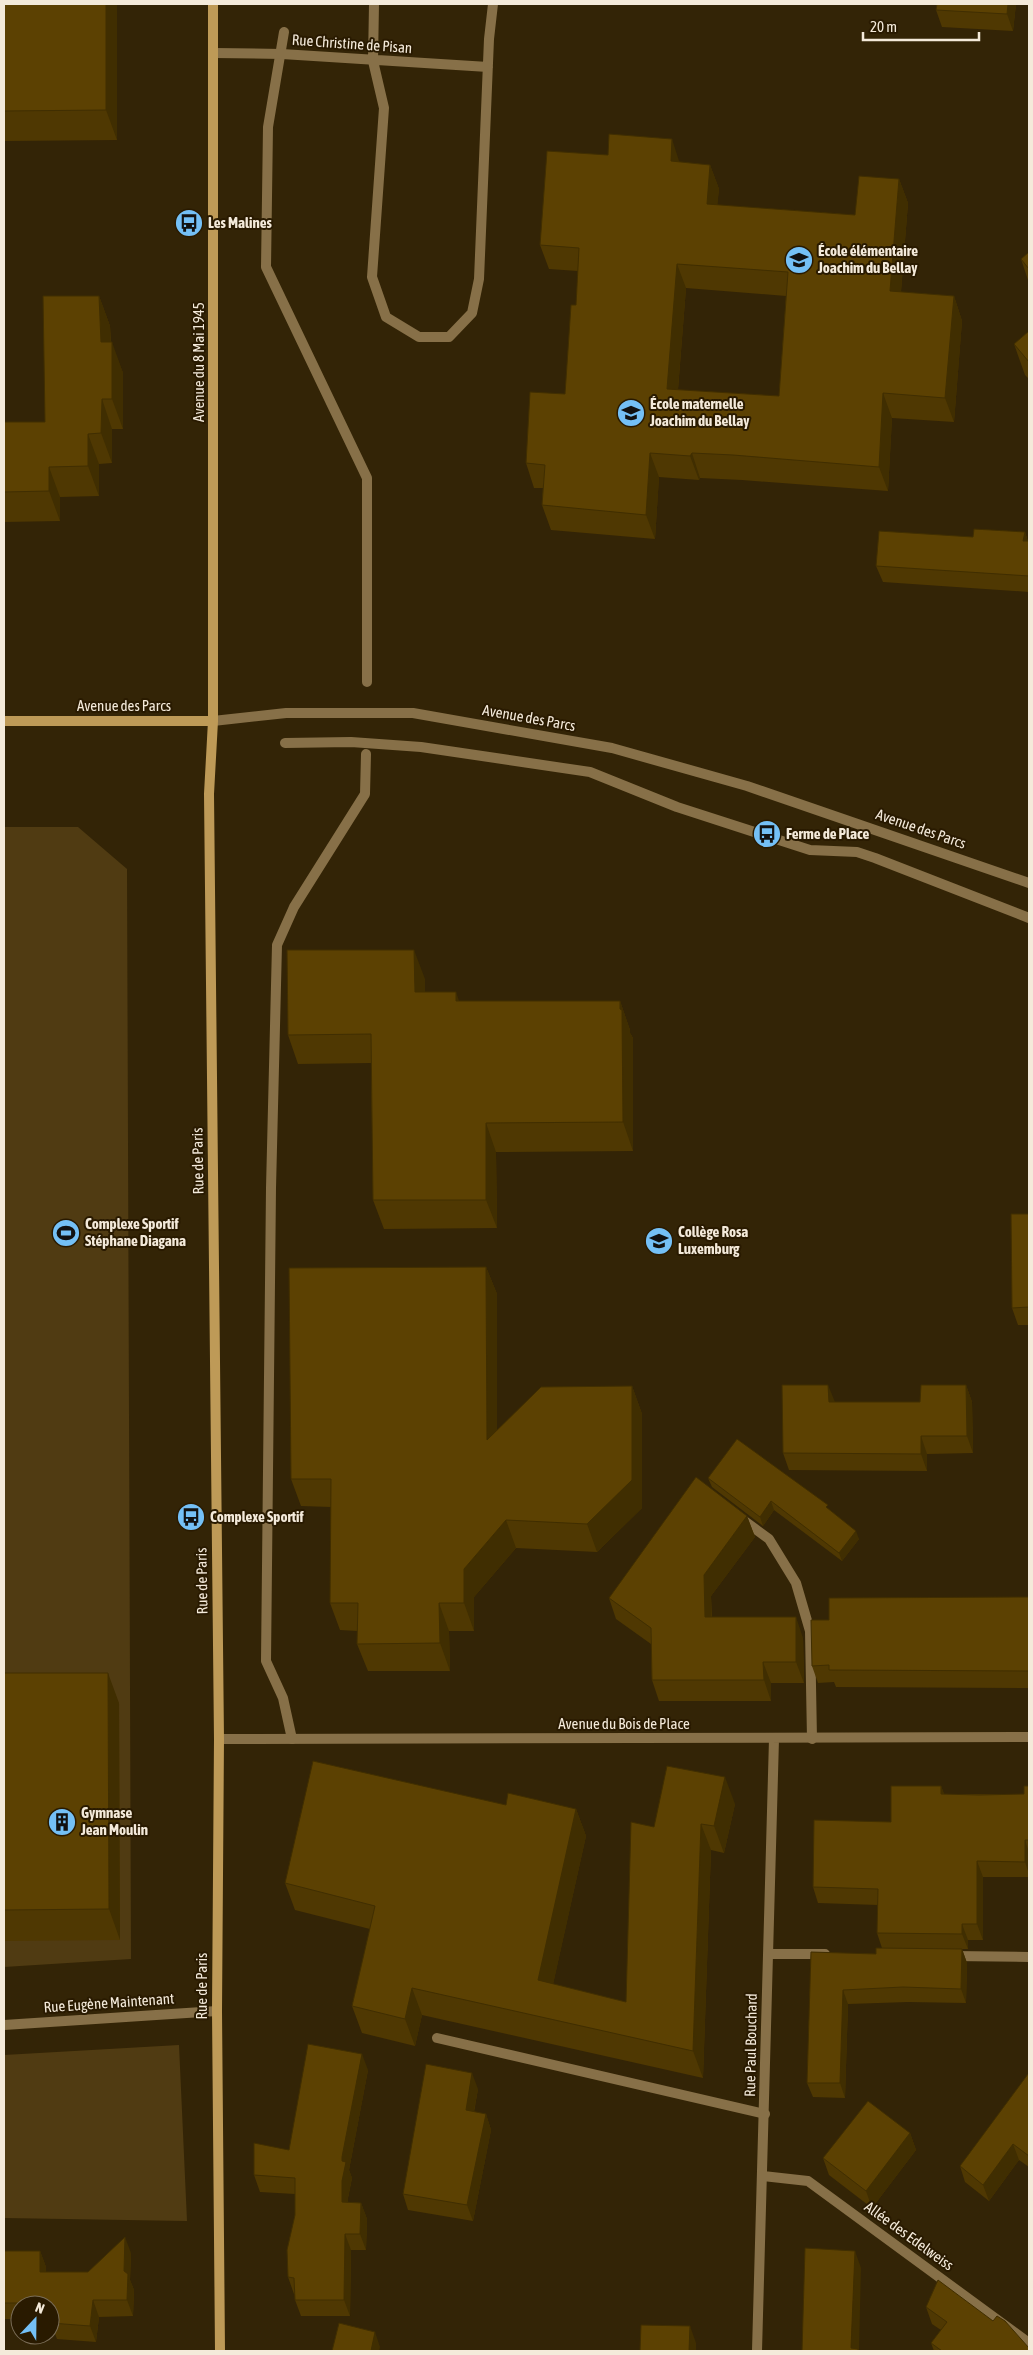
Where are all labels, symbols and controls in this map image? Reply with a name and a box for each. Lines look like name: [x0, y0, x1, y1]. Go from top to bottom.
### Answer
scale bar: [863, 10, 979, 42]
text: 20 m: [870, 18, 897, 35]
street label: Rue Christine de Pisan: [291, 31, 413, 56]
bus stop icon: Les Malines: [174, 208, 204, 238]
place label: Les Malines: [208, 214, 273, 231]
place label: École élémentaire Joachim du Bellay: [817, 242, 918, 276]
school or university icon: École élémentaire Joachim du Bellay: [784, 245, 814, 275]
street label: Avenue du 8 Mai 1945: [190, 302, 207, 422]
place label: École maternelle Joachim du Bellay: [649, 395, 750, 429]
school or university icon: École maternelle Joachim du Bellay: [616, 398, 646, 428]
street label: Avenue des Parcs: [77, 697, 171, 714]
street label: Avenue des Parcs: [481, 701, 577, 734]
street label: Avenue des Parcs: [874, 805, 968, 852]
bus stop icon: Ferme de Place: [752, 819, 782, 849]
place label: Ferme de Place: [786, 825, 869, 842]
street label: Rue de Paris: [188, 1127, 207, 1195]
place label: Complexe Sportif Stéphane Diagana: [85, 1215, 186, 1249]
sports icon: Complexe Sportif Stéphane Diagana: [51, 1218, 81, 1248]
place label: Collège Rosa Luxemburg: [678, 1223, 748, 1257]
school or university icon: Collège Rosa Luxemburg: [644, 1226, 674, 1256]
bus stop icon: Complexe Sportif: [176, 1502, 206, 1532]
place label: Complexe Sportif: [210, 1508, 304, 1525]
street label: Rue de Paris: [192, 1547, 211, 1615]
street label: Avenue du Bois de Place: [558, 1715, 690, 1732]
place label: Gymnase Jean Moulin: [80, 1804, 148, 1838]
building icon: Gymnase Jean Moulin: [47, 1807, 77, 1837]
street label: Rue de Paris: [193, 1953, 210, 2019]
street label: Rue Eugène Maintenant: [43, 1989, 175, 2016]
street label: Rue Paul Bouchard: [741, 1993, 760, 2097]
street label: Allée des Edelweiss: [861, 2198, 957, 2274]
north arrow: [10, 2295, 60, 2345]
text: N: [33, 2299, 47, 2317]

